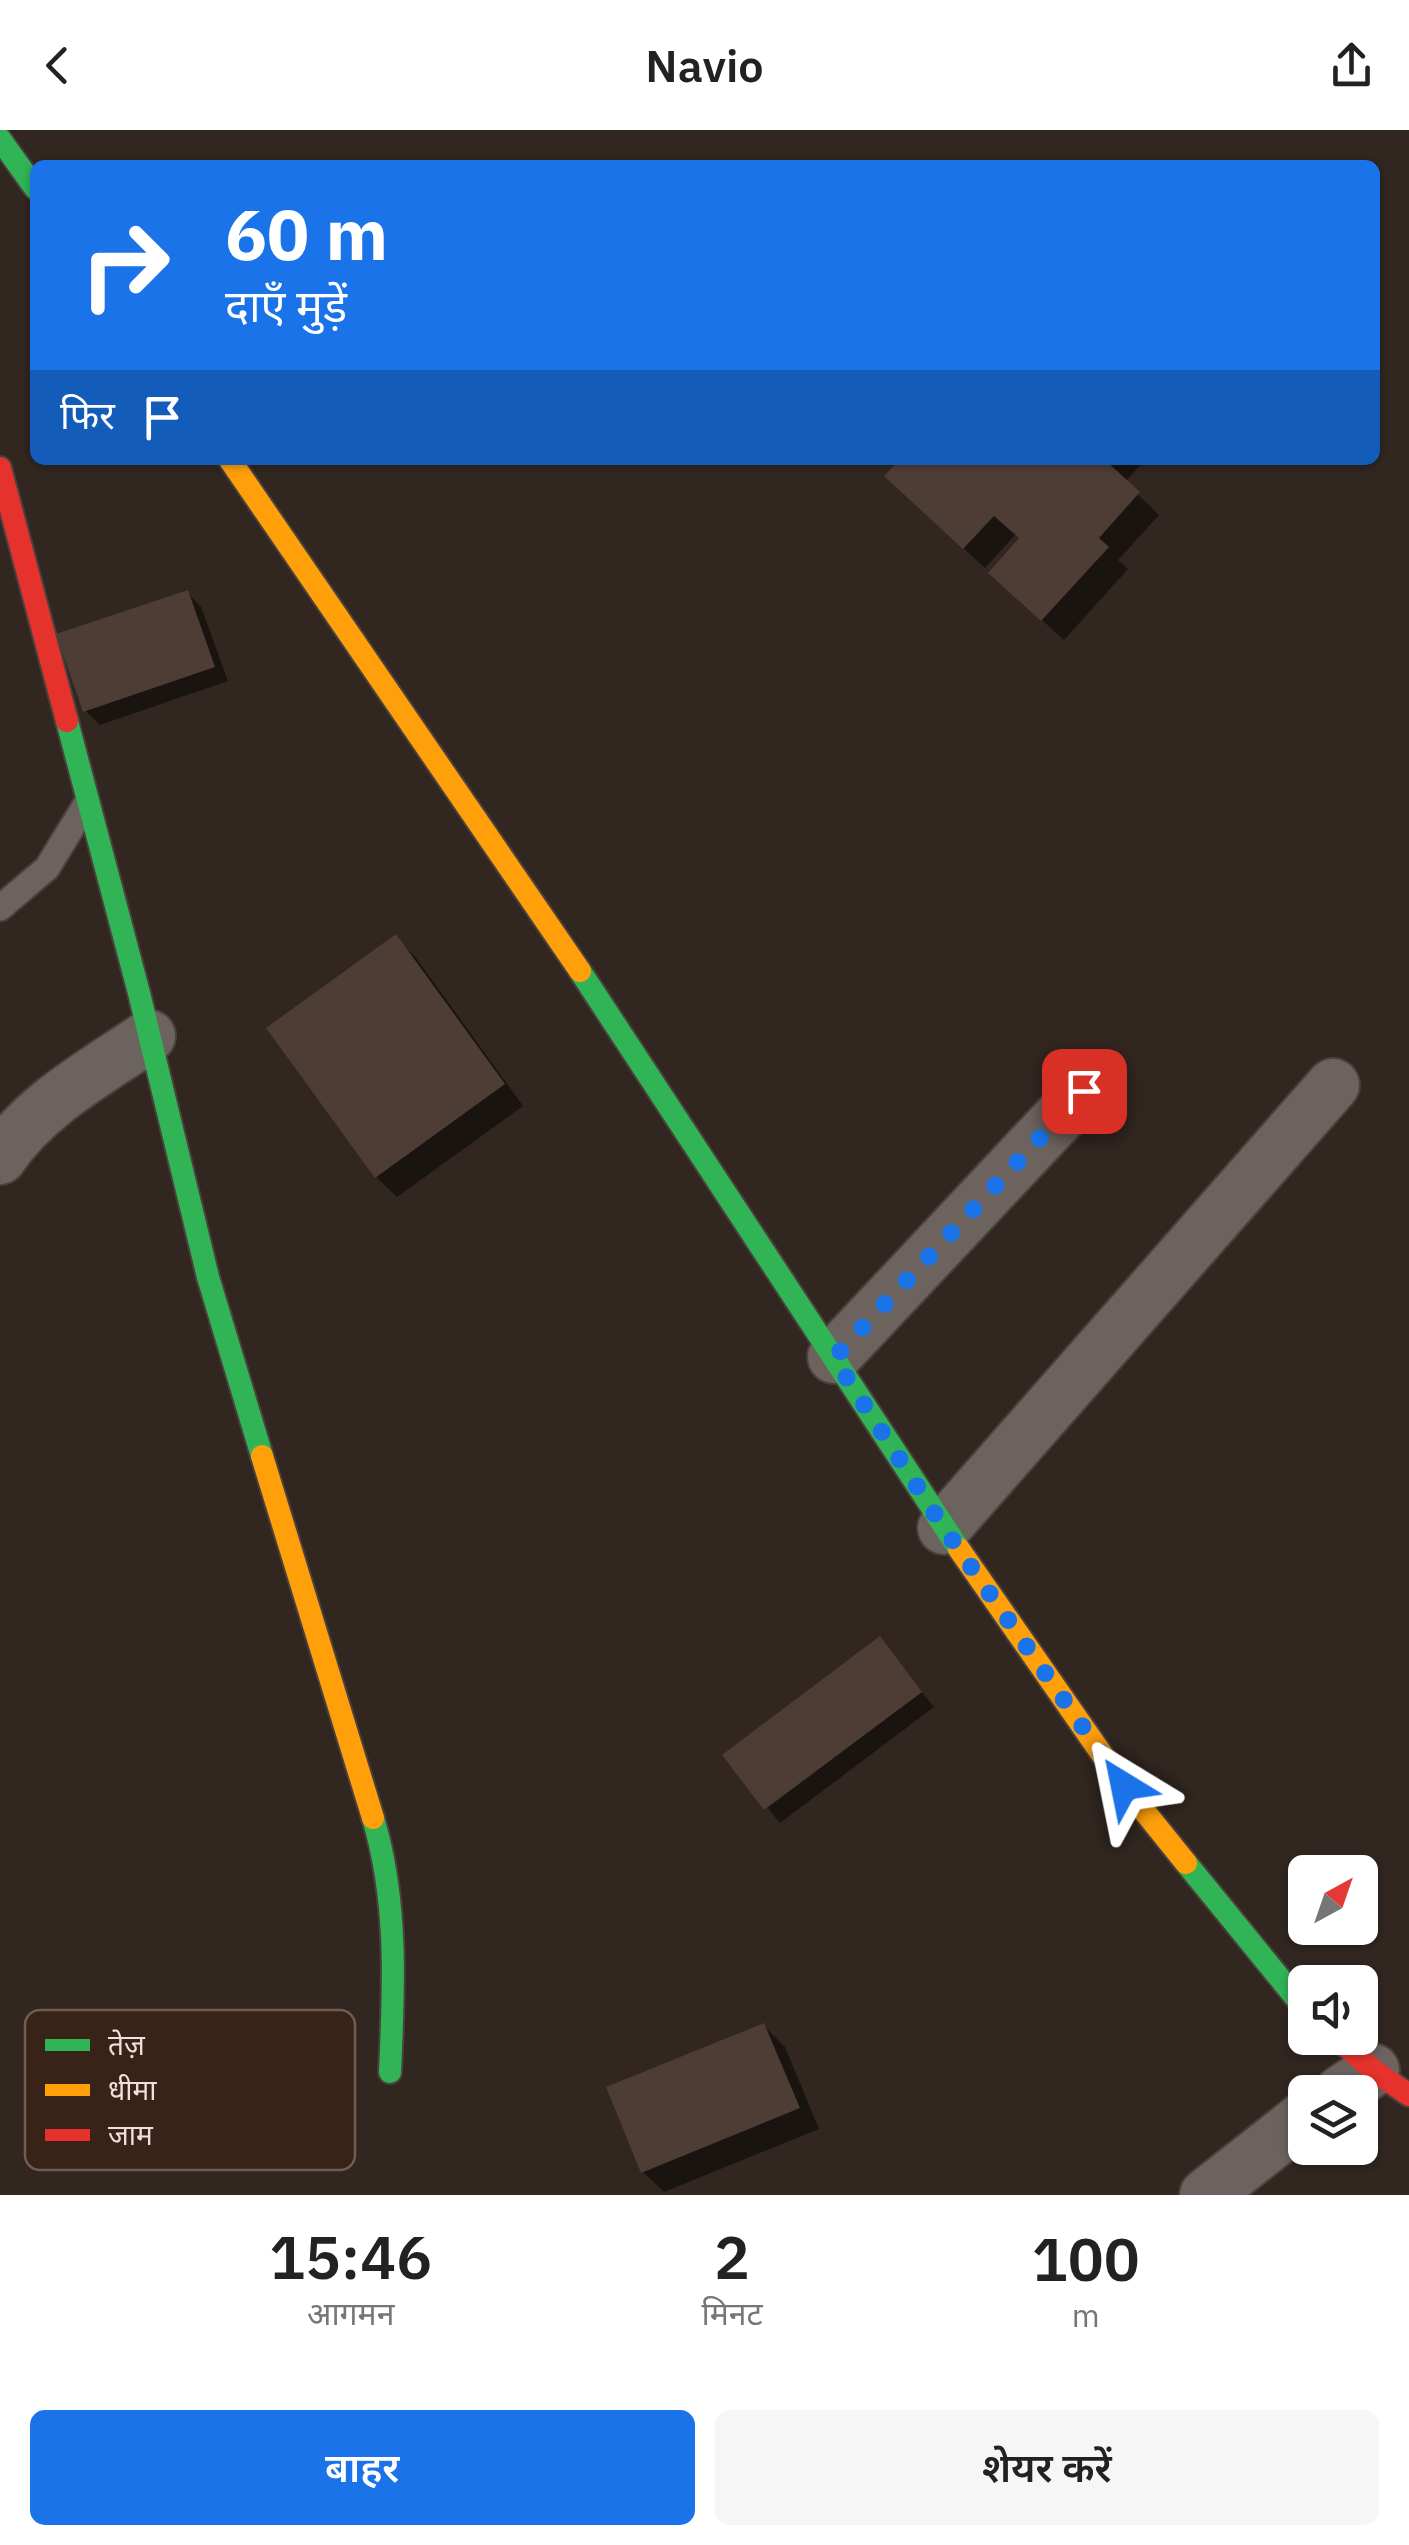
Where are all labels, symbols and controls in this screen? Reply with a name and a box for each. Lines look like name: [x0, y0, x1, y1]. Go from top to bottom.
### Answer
text: Navio: [645, 36, 764, 94]
icon: back: [30, 38, 85, 93]
icon: share: [1324, 38, 1379, 93]
text: 60 m: [225, 188, 388, 279]
icon: right: [60, 200, 190, 330]
text: दाएँ मुड़ें: [225, 276, 347, 334]
text: फिर: [60, 390, 115, 439]
icon: arrive: [135, 390, 190, 445]
pin: [1042, 1049, 1127, 1134]
icon: arrive: [1057, 1064, 1112, 1119]
position arrow: [1072, 1734, 1176, 1838]
north arrow: [1288, 1855, 1378, 1945]
map controls: [1288, 1855, 1378, 2165]
button: sound: [1288, 1965, 1378, 2055]
legend: [25, 2010, 355, 2170]
text: तेज़: [108, 2026, 146, 2063]
text: धीमा: [108, 2071, 157, 2108]
button: layers: [1288, 2075, 1378, 2165]
text: जाम: [108, 2116, 154, 2153]
text: 15:46: [269, 2217, 432, 2296]
text: 2: [714, 2217, 750, 2296]
text: 100: [1032, 2219, 1140, 2298]
text: आगमन: [307, 2292, 395, 2334]
text: मिनट: [701, 2292, 763, 2334]
text: m: [1072, 2294, 1100, 2336]
button: बाहर: [30, 2410, 695, 2525]
button: शेयर करें: [715, 2410, 1379, 2525]

